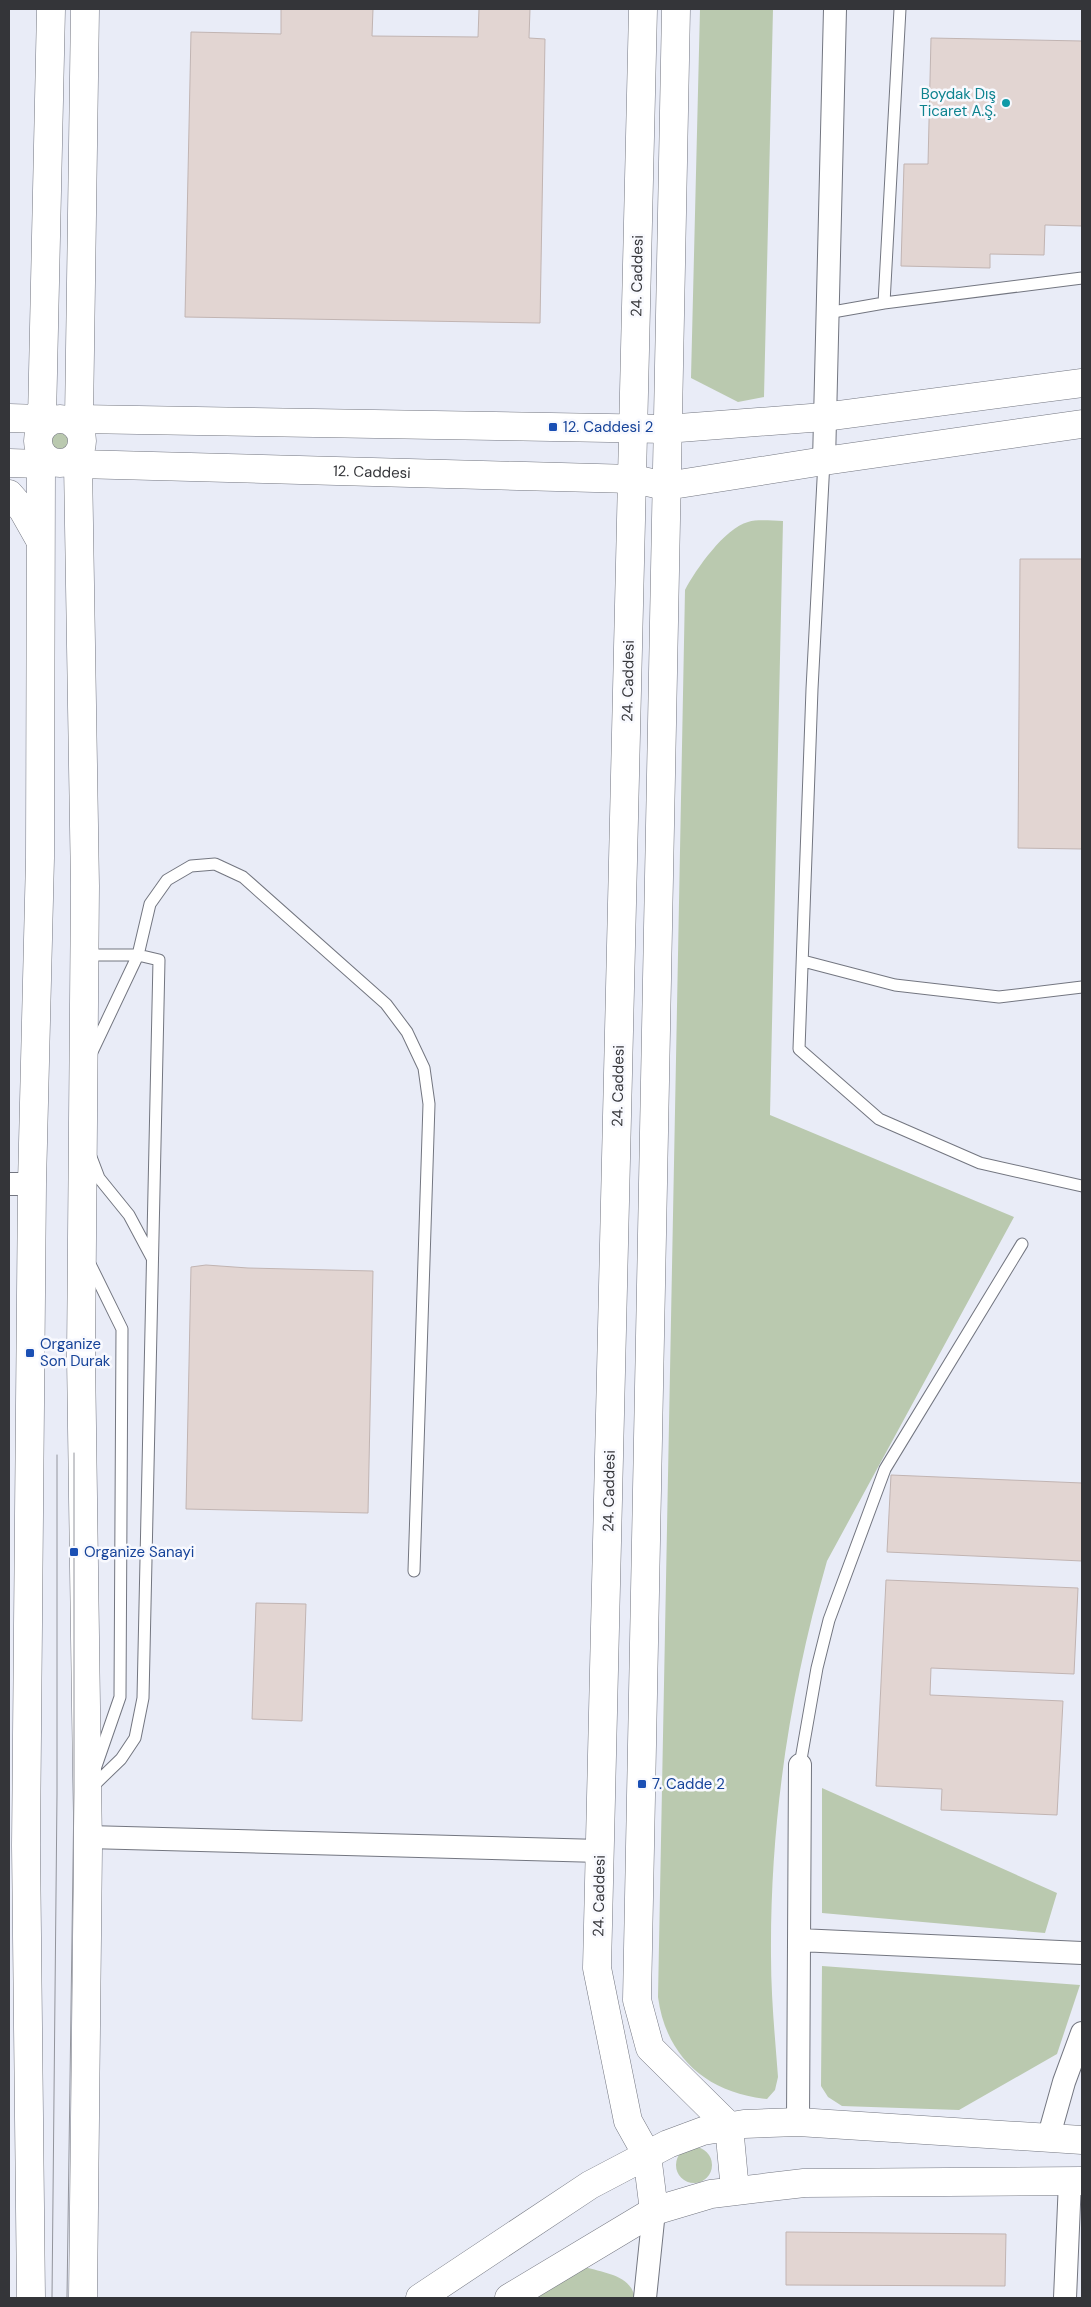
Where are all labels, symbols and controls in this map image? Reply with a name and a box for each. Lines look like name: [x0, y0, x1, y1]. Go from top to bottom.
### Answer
place label: Boydak Dış Ticaret A.Ş.: [919, 84, 996, 121]
marker: Boydak Dış Ticaret A.Ş.: [1000, 97, 1012, 109]
street label: 24. Caddesi: [626, 235, 648, 317]
place label: 12. Caddesi 2: [563, 417, 653, 437]
marker: 12. Caddesi 2: [547, 421, 559, 433]
street label: 12. Caddesi: [333, 461, 411, 483]
street label: 24. Caddesi: [617, 640, 639, 722]
street label: 24. Caddesi: [607, 1045, 629, 1127]
place label: Organize Son Durak: [40, 1334, 111, 1371]
marker: Organize Son Durak: [24, 1347, 36, 1359]
street label: 24. Caddesi: [598, 1450, 620, 1532]
place label: Organize Sanayi: [84, 1542, 194, 1562]
marker: Organize Sanayi: [68, 1546, 80, 1558]
place label: 7. Cadde 2: [652, 1774, 725, 1794]
marker: 7. Cadde 2: [636, 1778, 648, 1790]
street label: 24. Caddesi: [588, 1855, 610, 1937]

